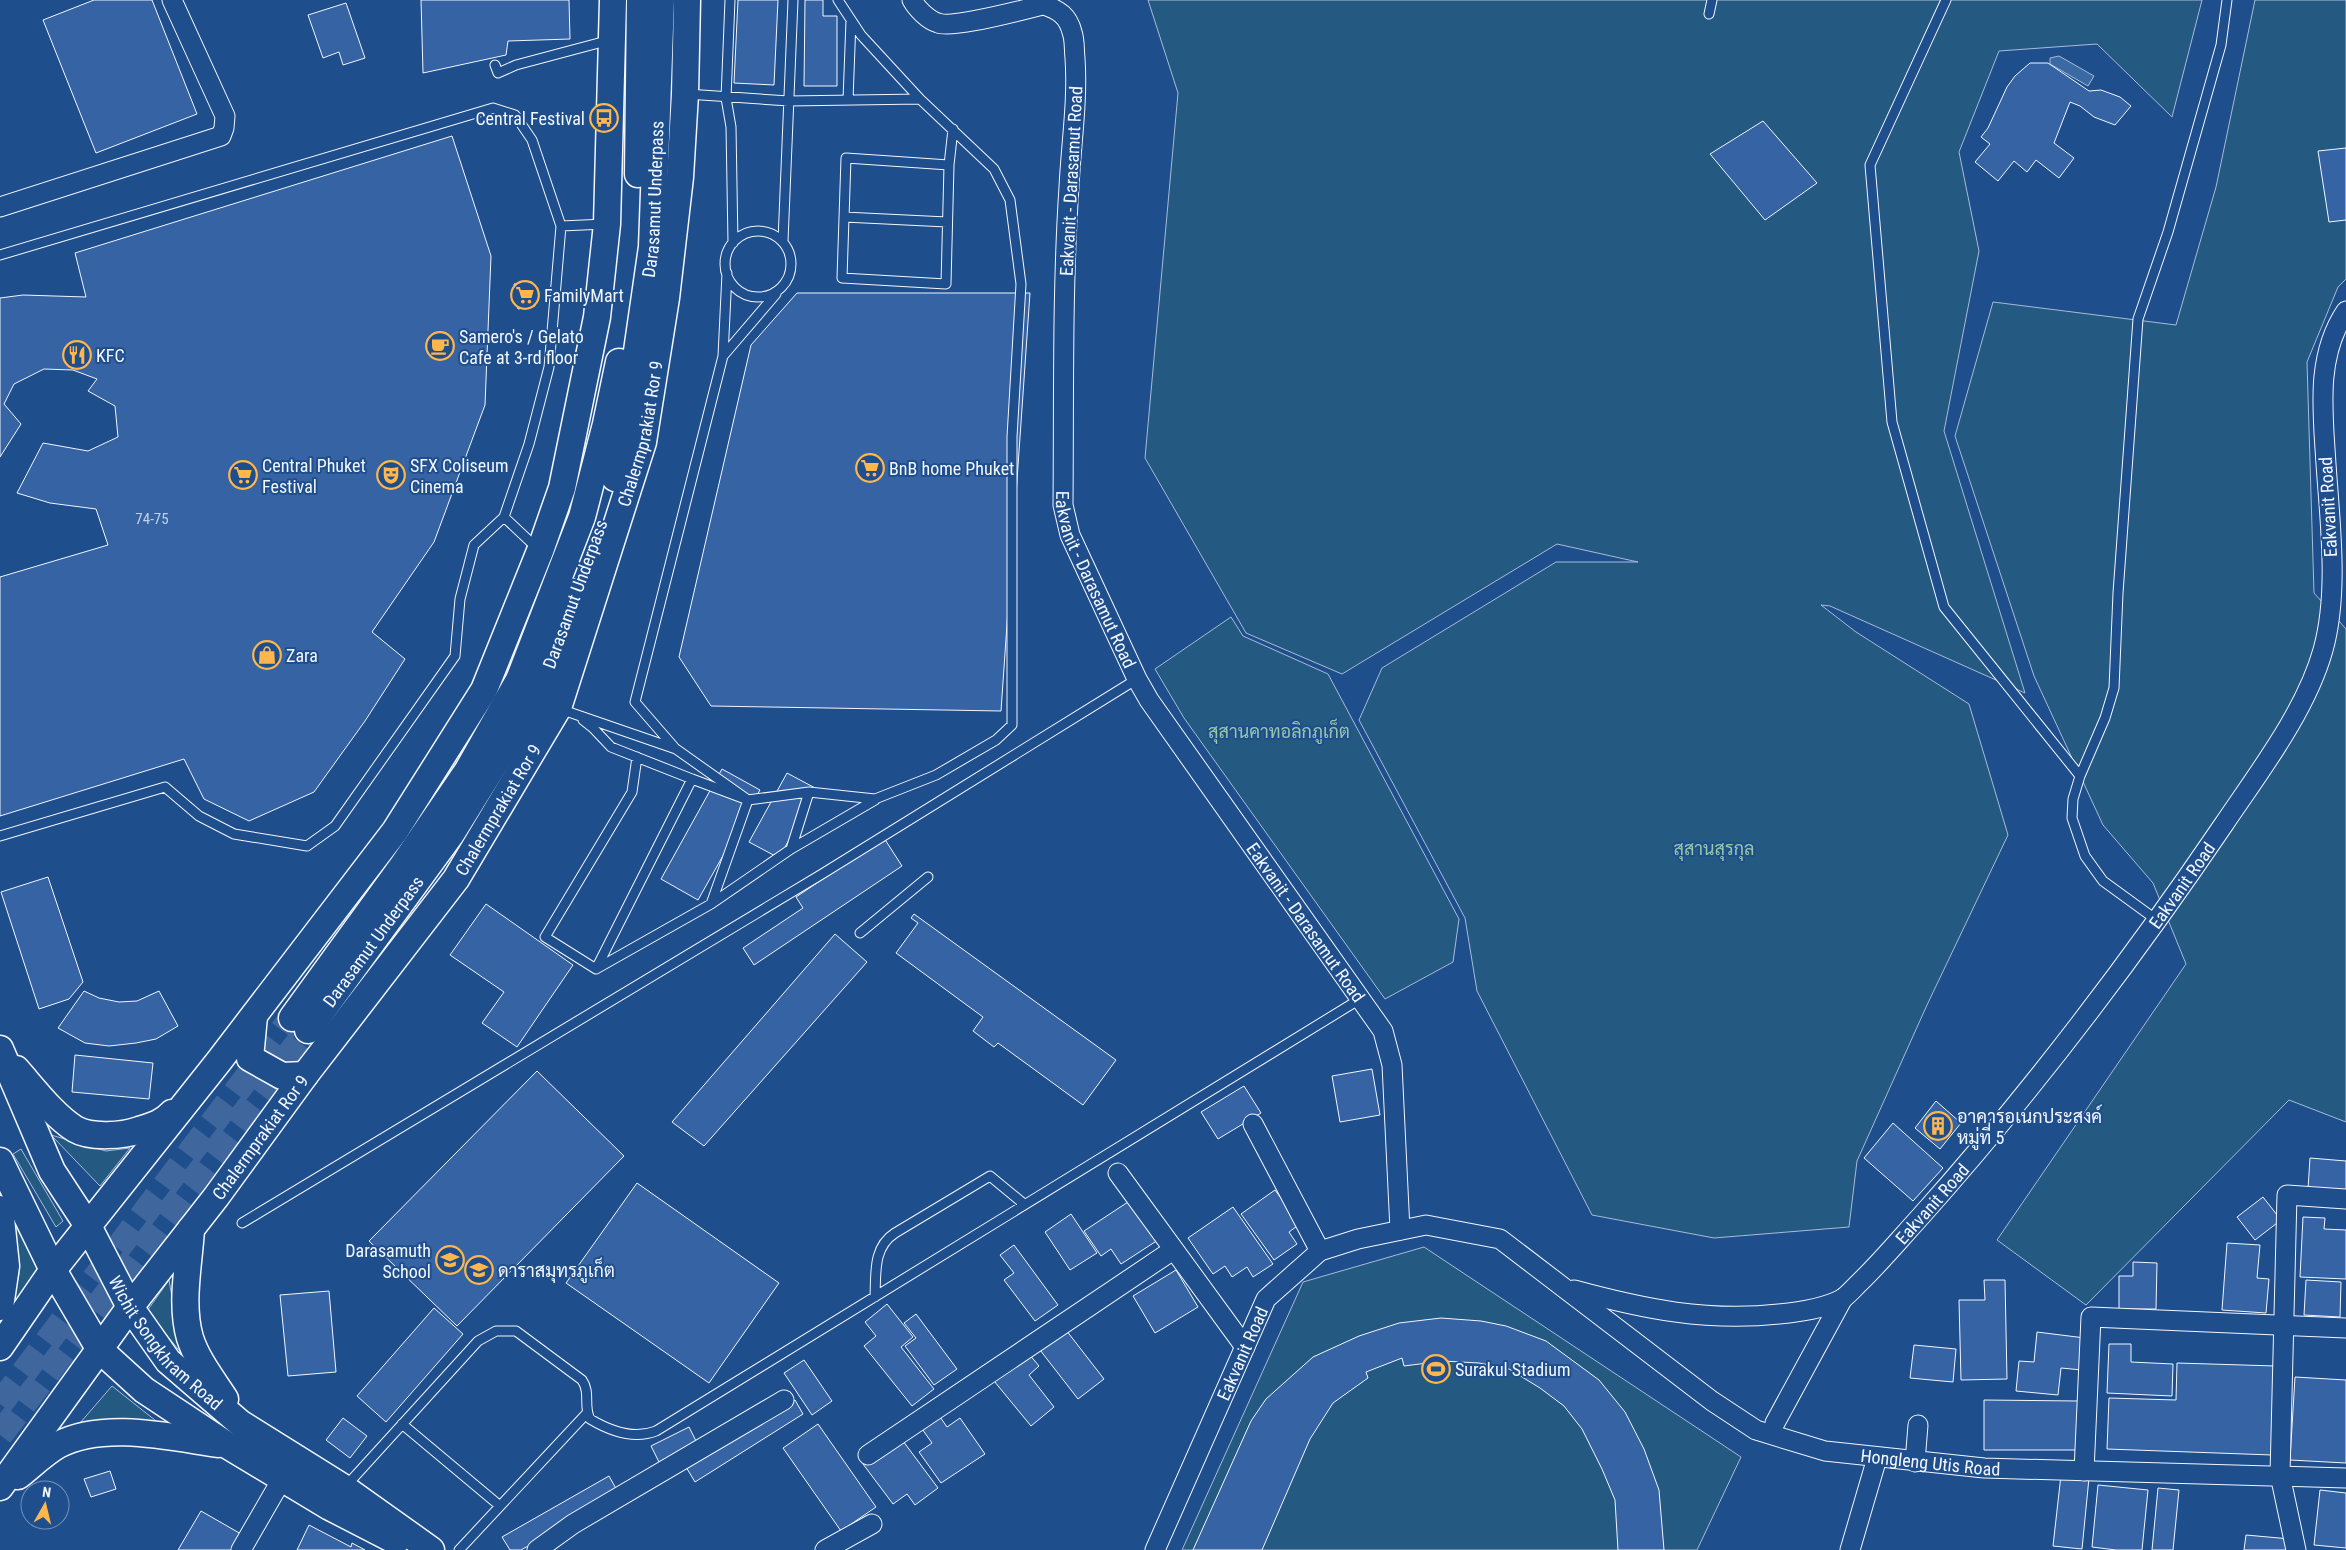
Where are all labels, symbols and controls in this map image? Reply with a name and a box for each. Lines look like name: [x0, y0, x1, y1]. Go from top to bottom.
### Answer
street label: Eakvanit - Darasamut Road: [1056, 86, 1086, 276]
bus stop icon: Central Festival: [589, 103, 619, 133]
place label: Central Festival: [475, 108, 585, 129]
street label: Darasamut Underpass: [637, 120, 667, 279]
supermarket icon: FamilyMart: [510, 280, 540, 310]
place label: FamilyMart: [544, 285, 624, 306]
place label: Samero's / Gelato Cafe at 3-rd floor: [459, 326, 584, 368]
cafe icon: Samero's / Gelato Cafe at 3-rd floor: [425, 331, 455, 361]
restaurant icon: KFC: [62, 340, 92, 370]
place label: KFC: [96, 345, 125, 366]
street label: Chalermprakiat Ror 9: [613, 359, 666, 509]
supermarket icon: BnB home Phuket: [855, 453, 885, 483]
place label: Central Phuket Festival: [262, 455, 366, 497]
place label: SFX Coliseum Cinema: [410, 455, 508, 497]
street label: Eakvanit Road: [2315, 456, 2341, 558]
place label: BnB home Phuket: [889, 458, 1014, 479]
supermarket icon: Central Phuket Festival: [228, 460, 258, 490]
theatre icon: SFX Coliseum Cinema: [376, 460, 406, 490]
street label: Eakvanit - Darasamut Road: [1052, 491, 1141, 671]
house number: 74-75: [135, 510, 169, 528]
street label: Darasamut Underpass: [538, 517, 612, 671]
shop icon: Zara: [252, 640, 282, 670]
place label: Zara: [286, 645, 318, 666]
park label: สุสานคาทอลิกภูเก็ต: [1208, 718, 1350, 745]
street label: Chalermprakiat Ror 9: [450, 740, 545, 879]
street label: Eakvanit - Darasamut Road: [1243, 838, 1370, 1006]
park label: สุสานสุรกุล: [1673, 838, 1755, 861]
street label: Eakvanit Road: [2144, 838, 2219, 932]
street label: Darasamut Underpass: [318, 872, 428, 1011]
street label: Chalermprakiat Ror 9: [207, 1070, 312, 1203]
place label: อาคารอเนกประสงค์ หมู่ที่ 5: [1957, 1104, 2102, 1151]
building icon: อาคารอเนกประสงค์ หมู่ที่ 5: [1923, 1111, 1953, 1141]
street label: Eakvanit Road: [1891, 1159, 1973, 1248]
place label: Darasamuth School: [345, 1240, 431, 1282]
school or university icon: Darasamuth School: [435, 1245, 465, 1275]
school or university icon: ดาราสมุทรภูเก็ต: [464, 1255, 494, 1285]
place label: ดาราสมุทรภูเก็ต: [498, 1257, 615, 1284]
street label: Wichit Songkhram Road: [105, 1272, 227, 1414]
street label: Eakvanit Road: [1212, 1303, 1272, 1404]
sports icon: Surakul Stadium: [1421, 1354, 1451, 1384]
place label: Surakul Stadium: [1455, 1359, 1570, 1380]
street label: Hongleng Utis Road: [1860, 1444, 2001, 1479]
north arrow: [20, 1480, 70, 1530]
text: N: [41, 1484, 52, 1501]

